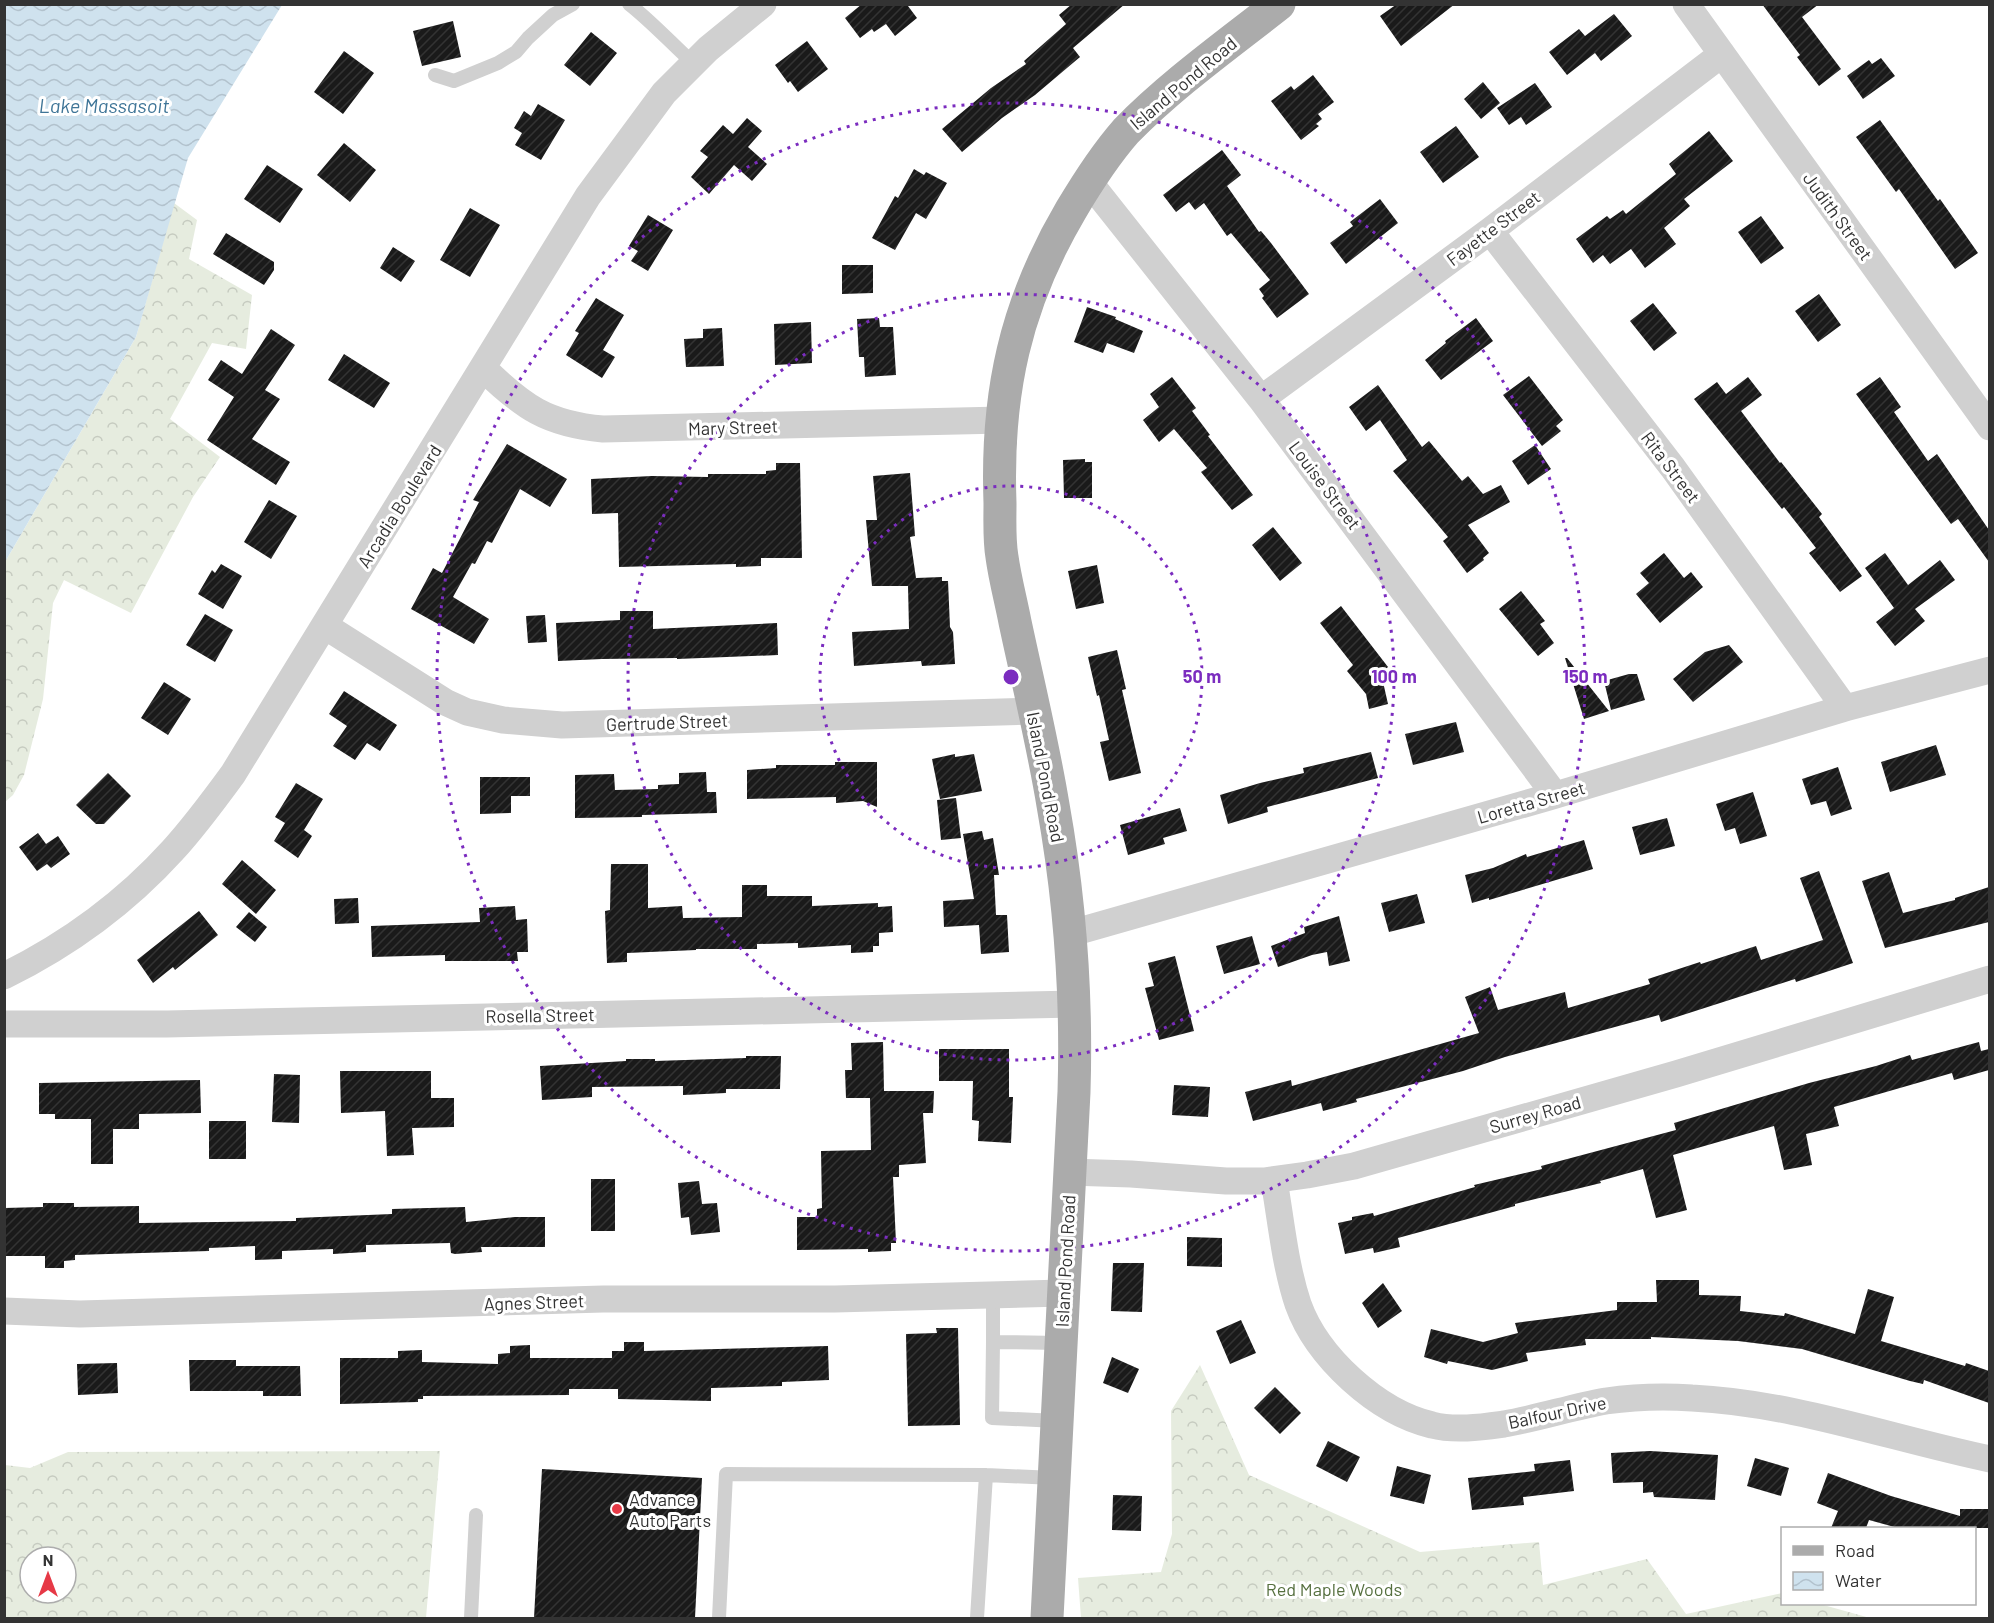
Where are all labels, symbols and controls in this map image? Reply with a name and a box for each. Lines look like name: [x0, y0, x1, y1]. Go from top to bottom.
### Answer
street label: Island Pond Road: [1125, 32, 1241, 134]
water label: Lake Massasoit: [39, 93, 169, 117]
street label: Judith Street: [1799, 168, 1877, 264]
street label: Fayette Street: [1442, 186, 1544, 270]
street label: Mary Street: [688, 414, 778, 440]
street label: Rita Street: [1637, 427, 1705, 507]
street label: Louise Street: [1285, 436, 1365, 534]
street label: Arcadia Boulevard: [352, 440, 446, 572]
text: 50 m: [1183, 665, 1221, 687]
text: 100 m: [1371, 665, 1417, 687]
text: 150 m: [1563, 665, 1607, 687]
centre of rings: [1001, 667, 1021, 687]
street label: Gertrude Street: [605, 709, 729, 735]
street label: Island Pond Road: [1023, 710, 1069, 844]
street label: Loretta Street: [1475, 776, 1587, 828]
street label: Rosella Street: [485, 1003, 595, 1027]
street label: Surrey Road: [1487, 1090, 1583, 1138]
street label: Island Pond Road: [1051, 1194, 1079, 1328]
street label: Agnes Street: [483, 1289, 585, 1315]
street label: Balfour Drive: [1506, 1391, 1608, 1433]
place label: Advance Auto Parts: [629, 1488, 711, 1531]
marker: Advance Auto Parts: [610, 1502, 624, 1516]
legend: [1781, 1527, 1976, 1605]
text: Road: [1835, 1539, 1875, 1561]
north arrow: [18, 1545, 78, 1605]
text: N: [43, 1550, 53, 1569]
text: Water: [1835, 1569, 1882, 1591]
park label: Red Maple Woods: [1266, 1578, 1402, 1600]

